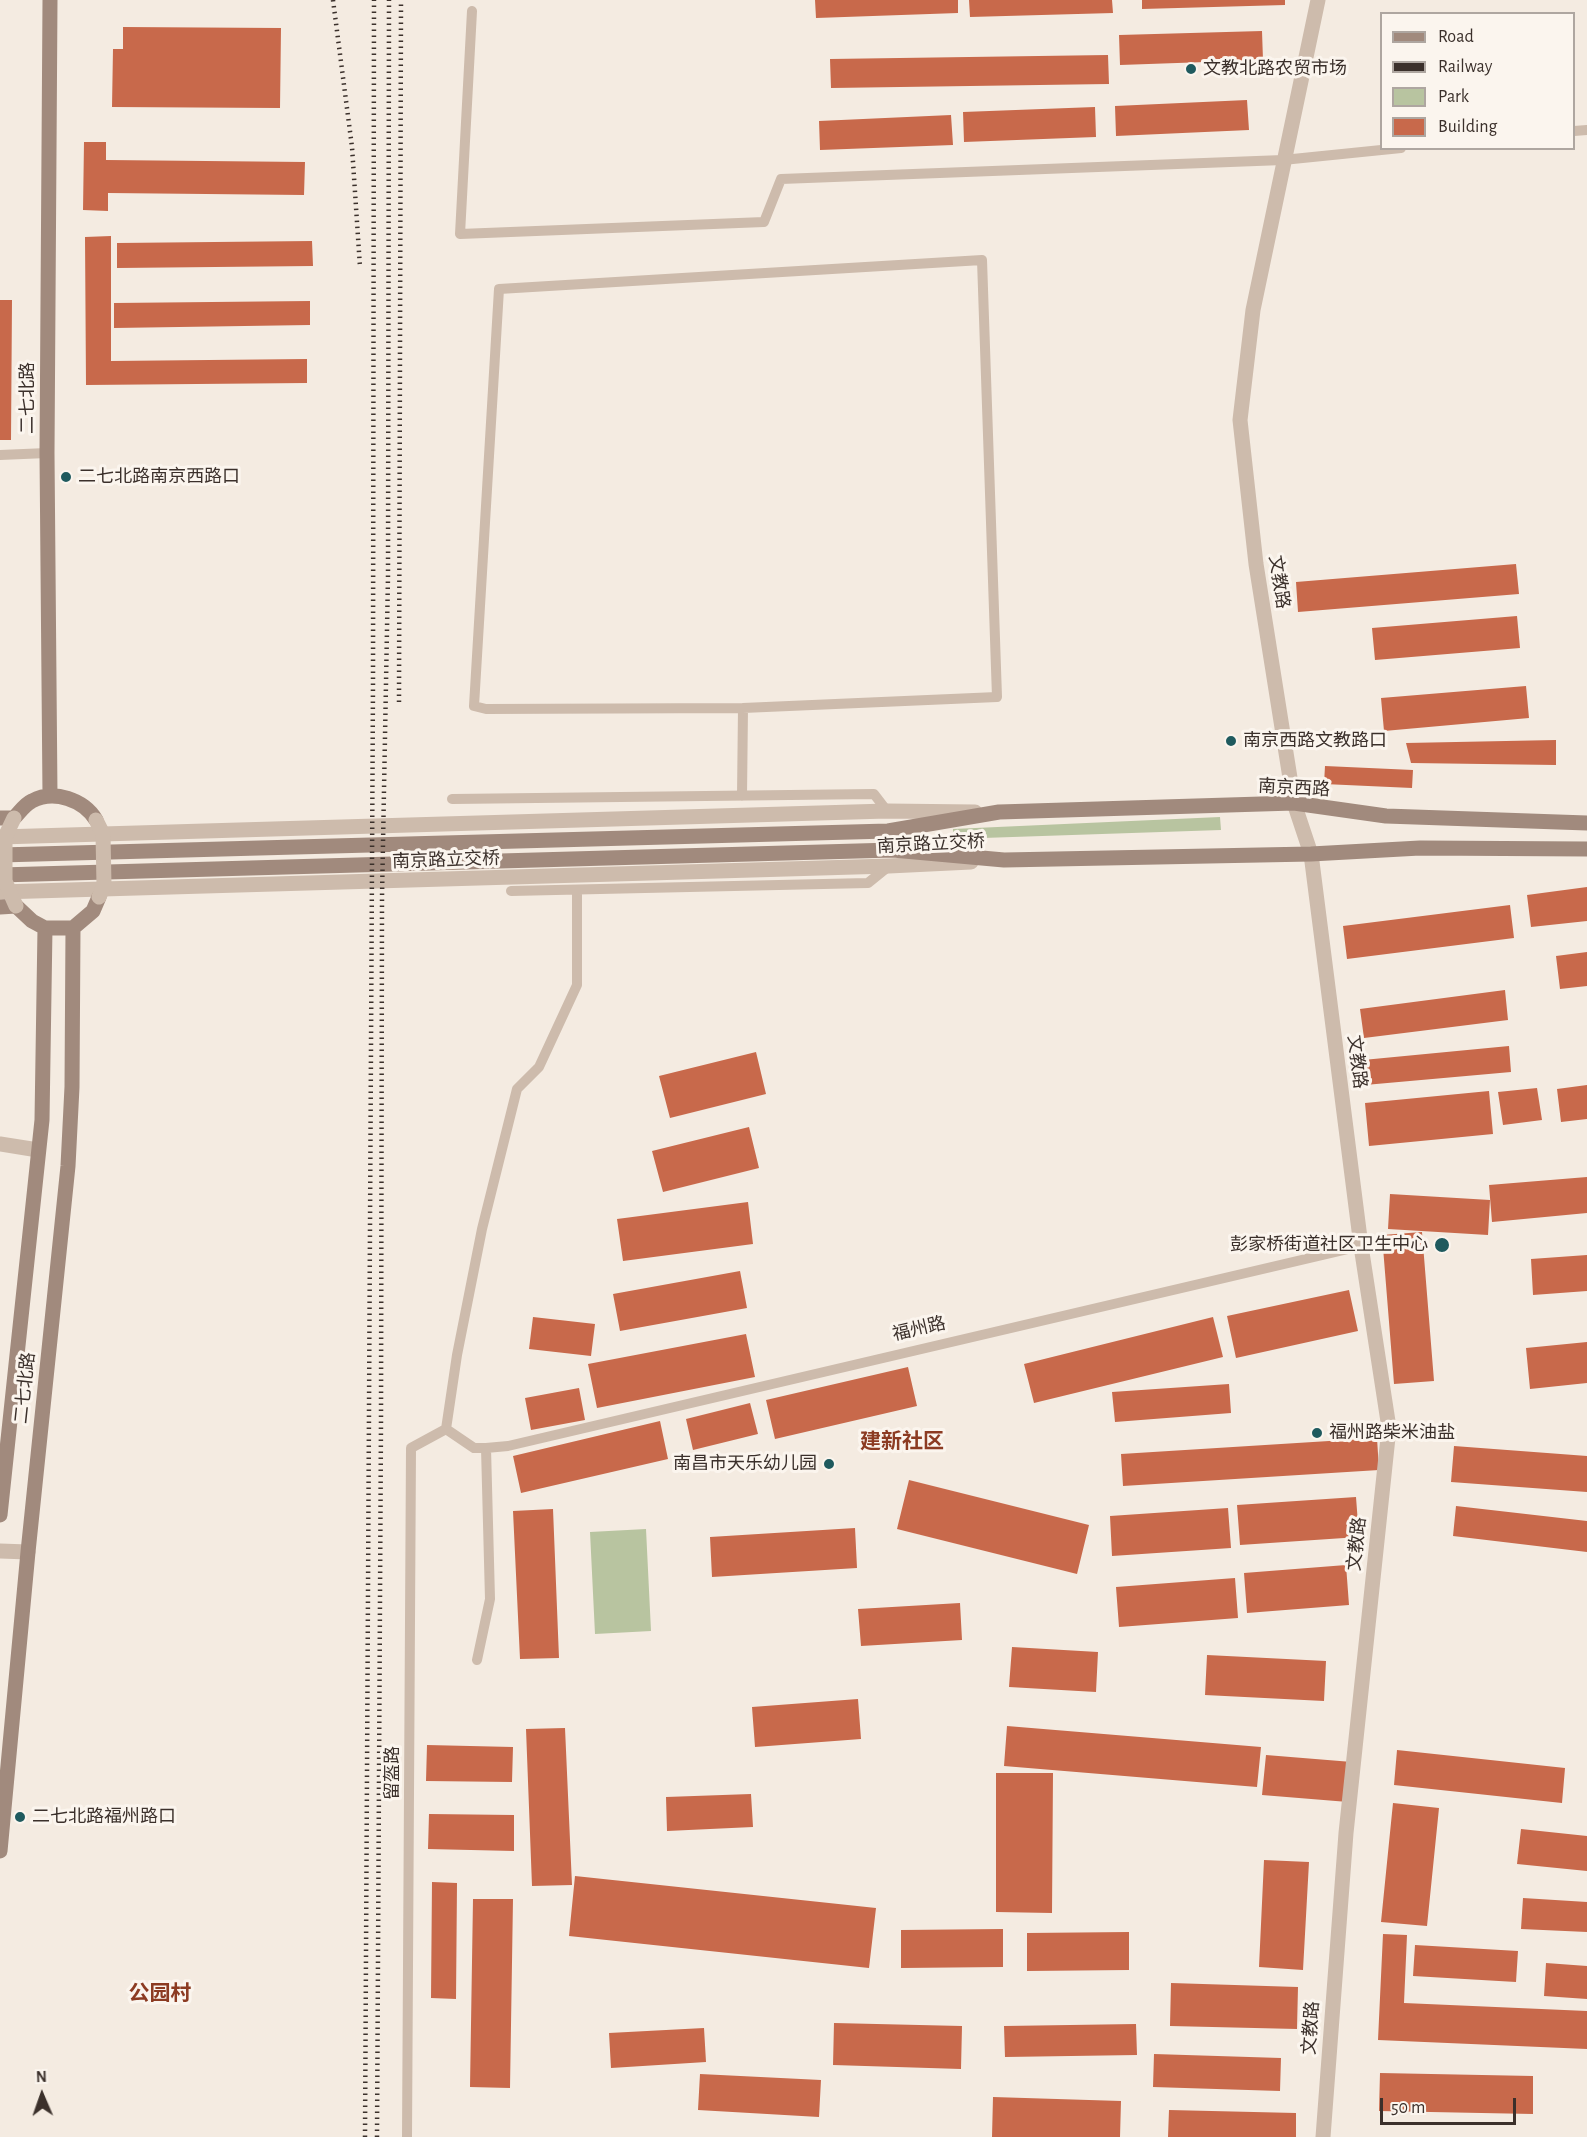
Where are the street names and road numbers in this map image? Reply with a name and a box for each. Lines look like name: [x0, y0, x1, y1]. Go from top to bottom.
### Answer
street label: 二七北路: [17, 362, 39, 434]
street label: 文教路: [1264, 554, 1294, 610]
street label: 南京西路: [1257, 775, 1331, 801]
street label: 南京路立交桥: [877, 830, 985, 858]
street label: 南京路立交桥: [392, 847, 500, 873]
street label: 文教路: [1343, 1034, 1371, 1090]
street label: 福州路: [890, 1312, 948, 1346]
street label: 二七北路: [10, 1351, 40, 1425]
street label: 文教路: [1343, 1516, 1371, 1572]
street label: 留盔路: [382, 1746, 404, 1800]
street label: 文教路: [1298, 2000, 1324, 2056]

